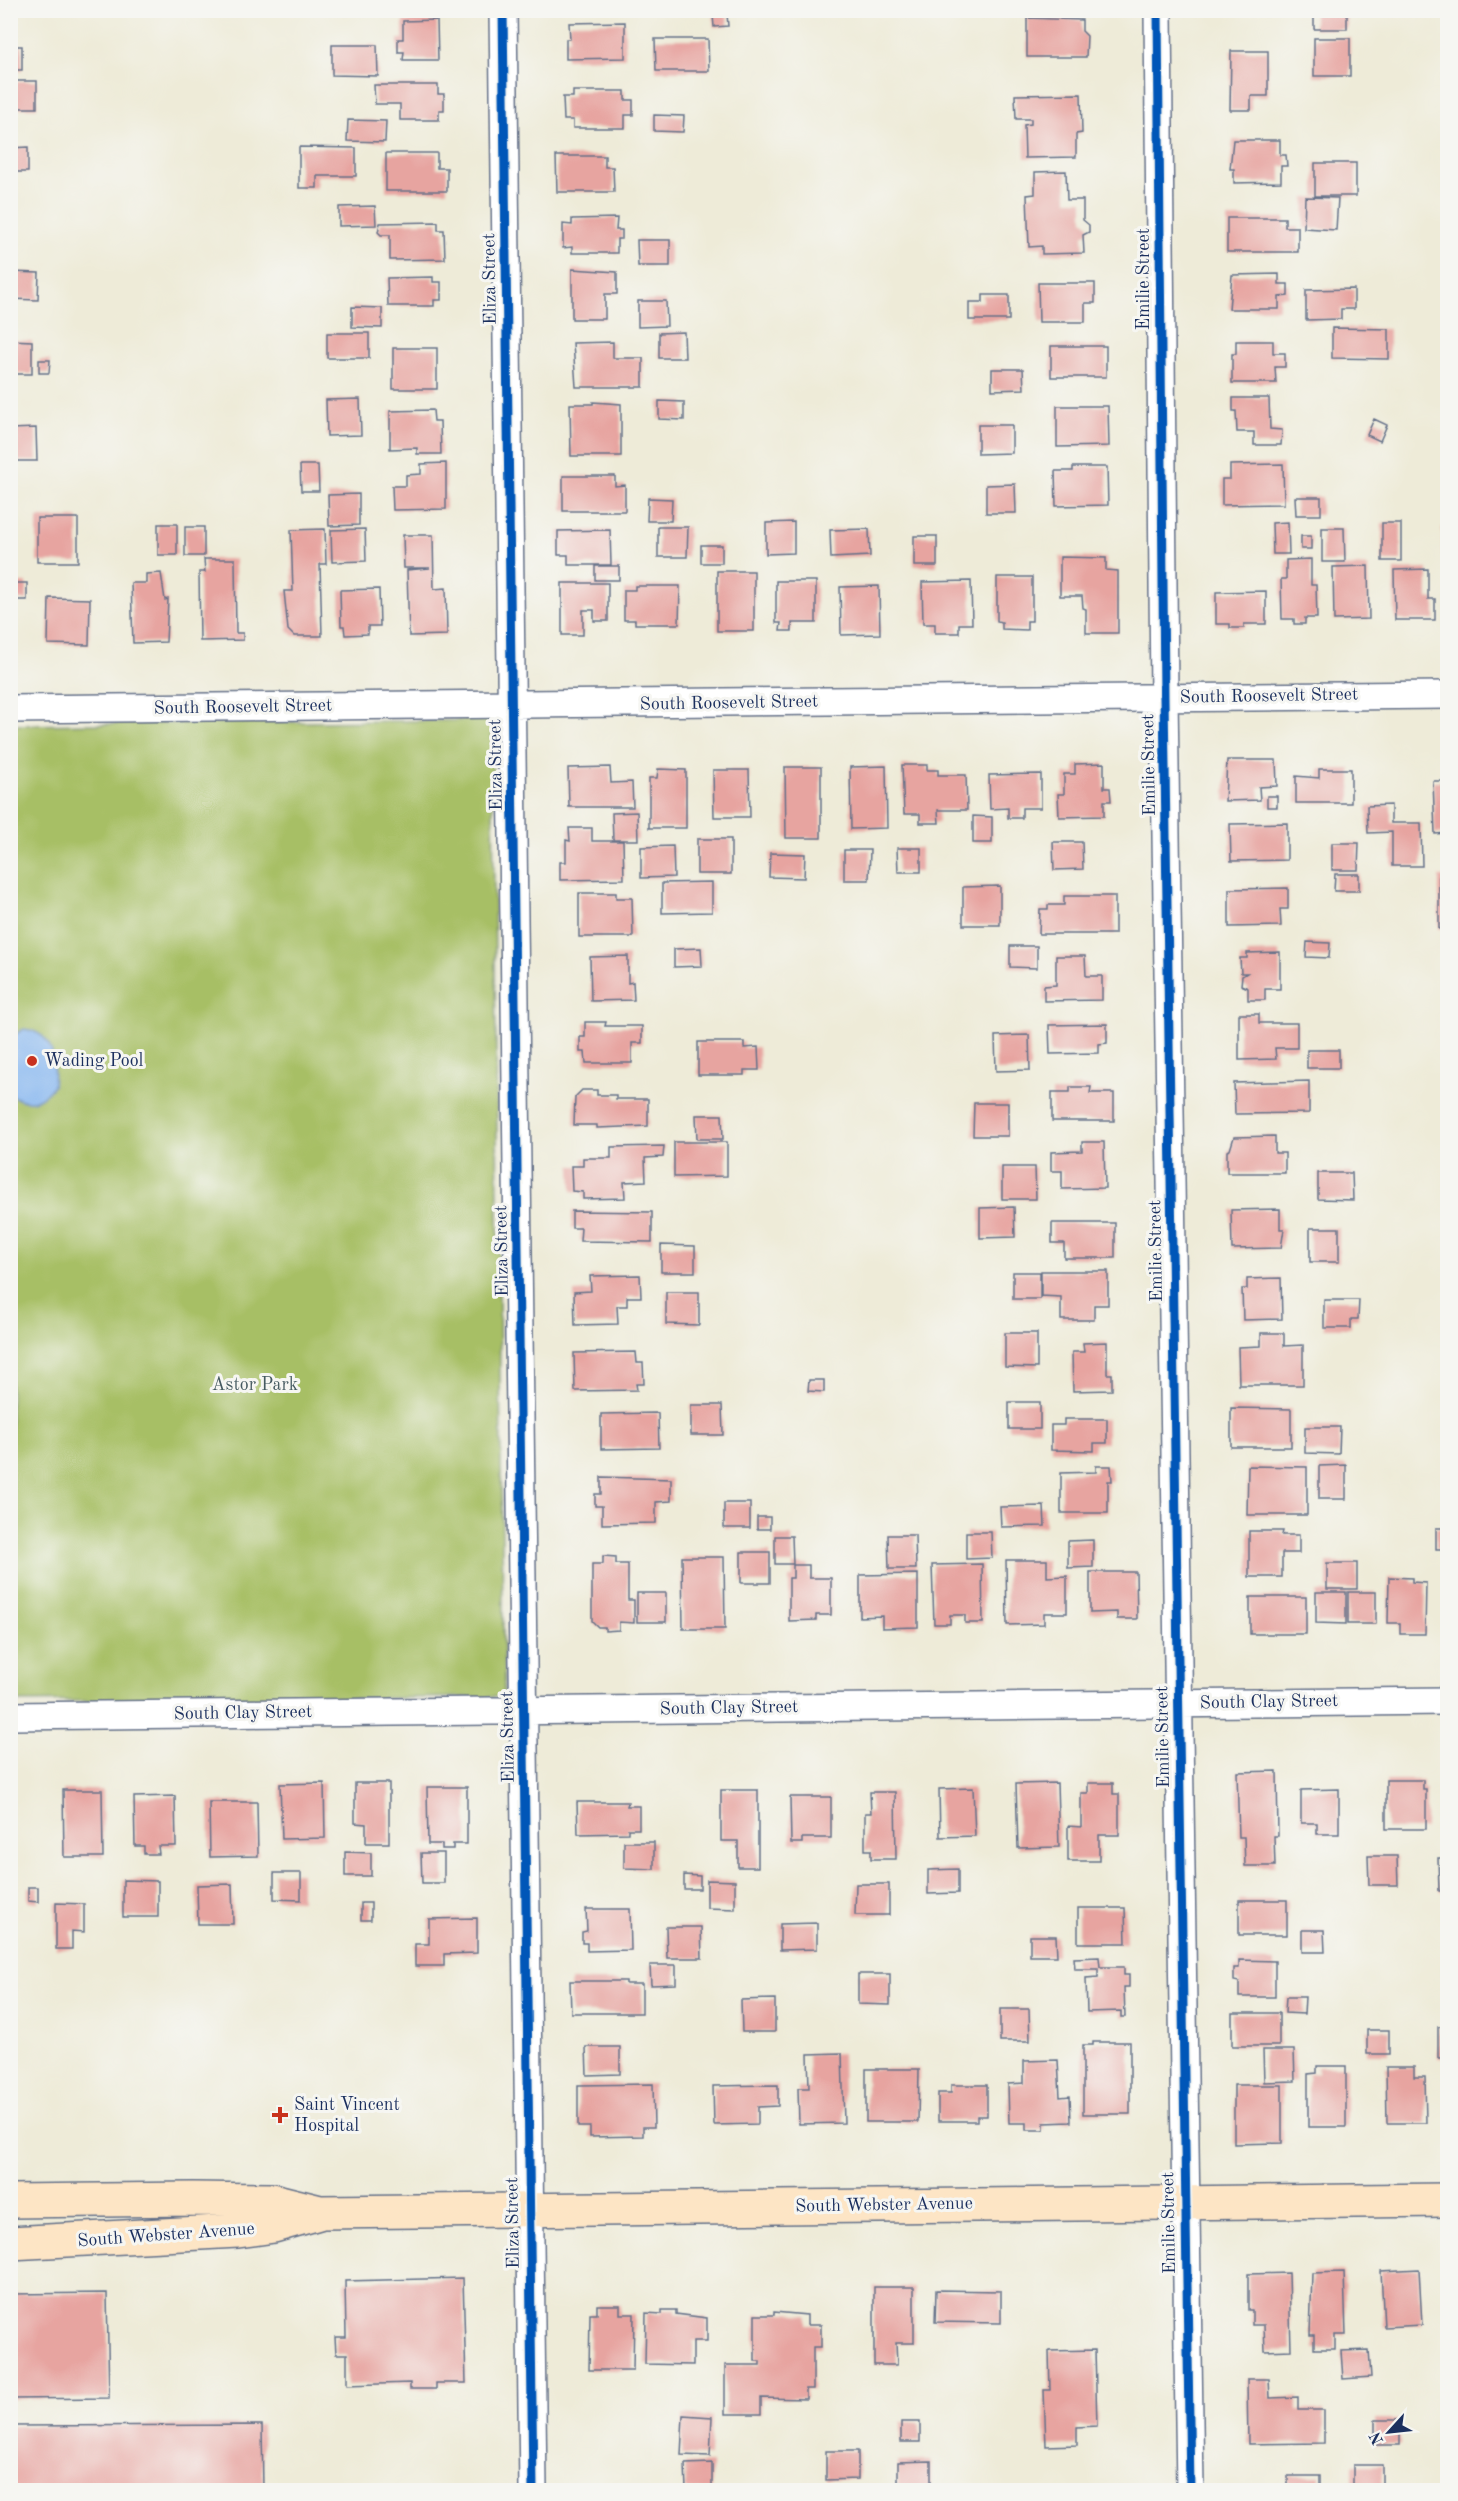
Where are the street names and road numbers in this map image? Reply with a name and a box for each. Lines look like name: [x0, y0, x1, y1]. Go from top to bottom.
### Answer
street label: Emilie Street: [1135, 228, 1153, 330]
street label: Eliza Street: [480, 233, 500, 325]
street label: South Roosevelt Street: [1180, 685, 1358, 707]
street label: South Roosevelt Street: [640, 692, 818, 714]
street label: South Roosevelt Street: [154, 696, 332, 718]
street label: Emilie Street: [1139, 714, 1159, 816]
street label: Eliza Street: [486, 719, 506, 811]
street label: Emilie Street: [1146, 1200, 1166, 1302]
street label: Eliza Street: [492, 1205, 512, 1297]
street label: Emilie Street: [1153, 1686, 1173, 1788]
street label: Eliza Street: [498, 1691, 518, 1783]
street label: South Clay Street: [1200, 1692, 1338, 1712]
street label: South Clay Street: [660, 1698, 798, 1718]
street label: South Clay Street: [174, 1703, 312, 1723]
street label: Emilie Street: [1159, 2172, 1179, 2274]
street label: Eliza Street: [503, 2177, 523, 2269]
street label: South Webster Avenue: [795, 2194, 973, 2216]
street label: South Webster Avenue: [77, 2220, 255, 2250]

